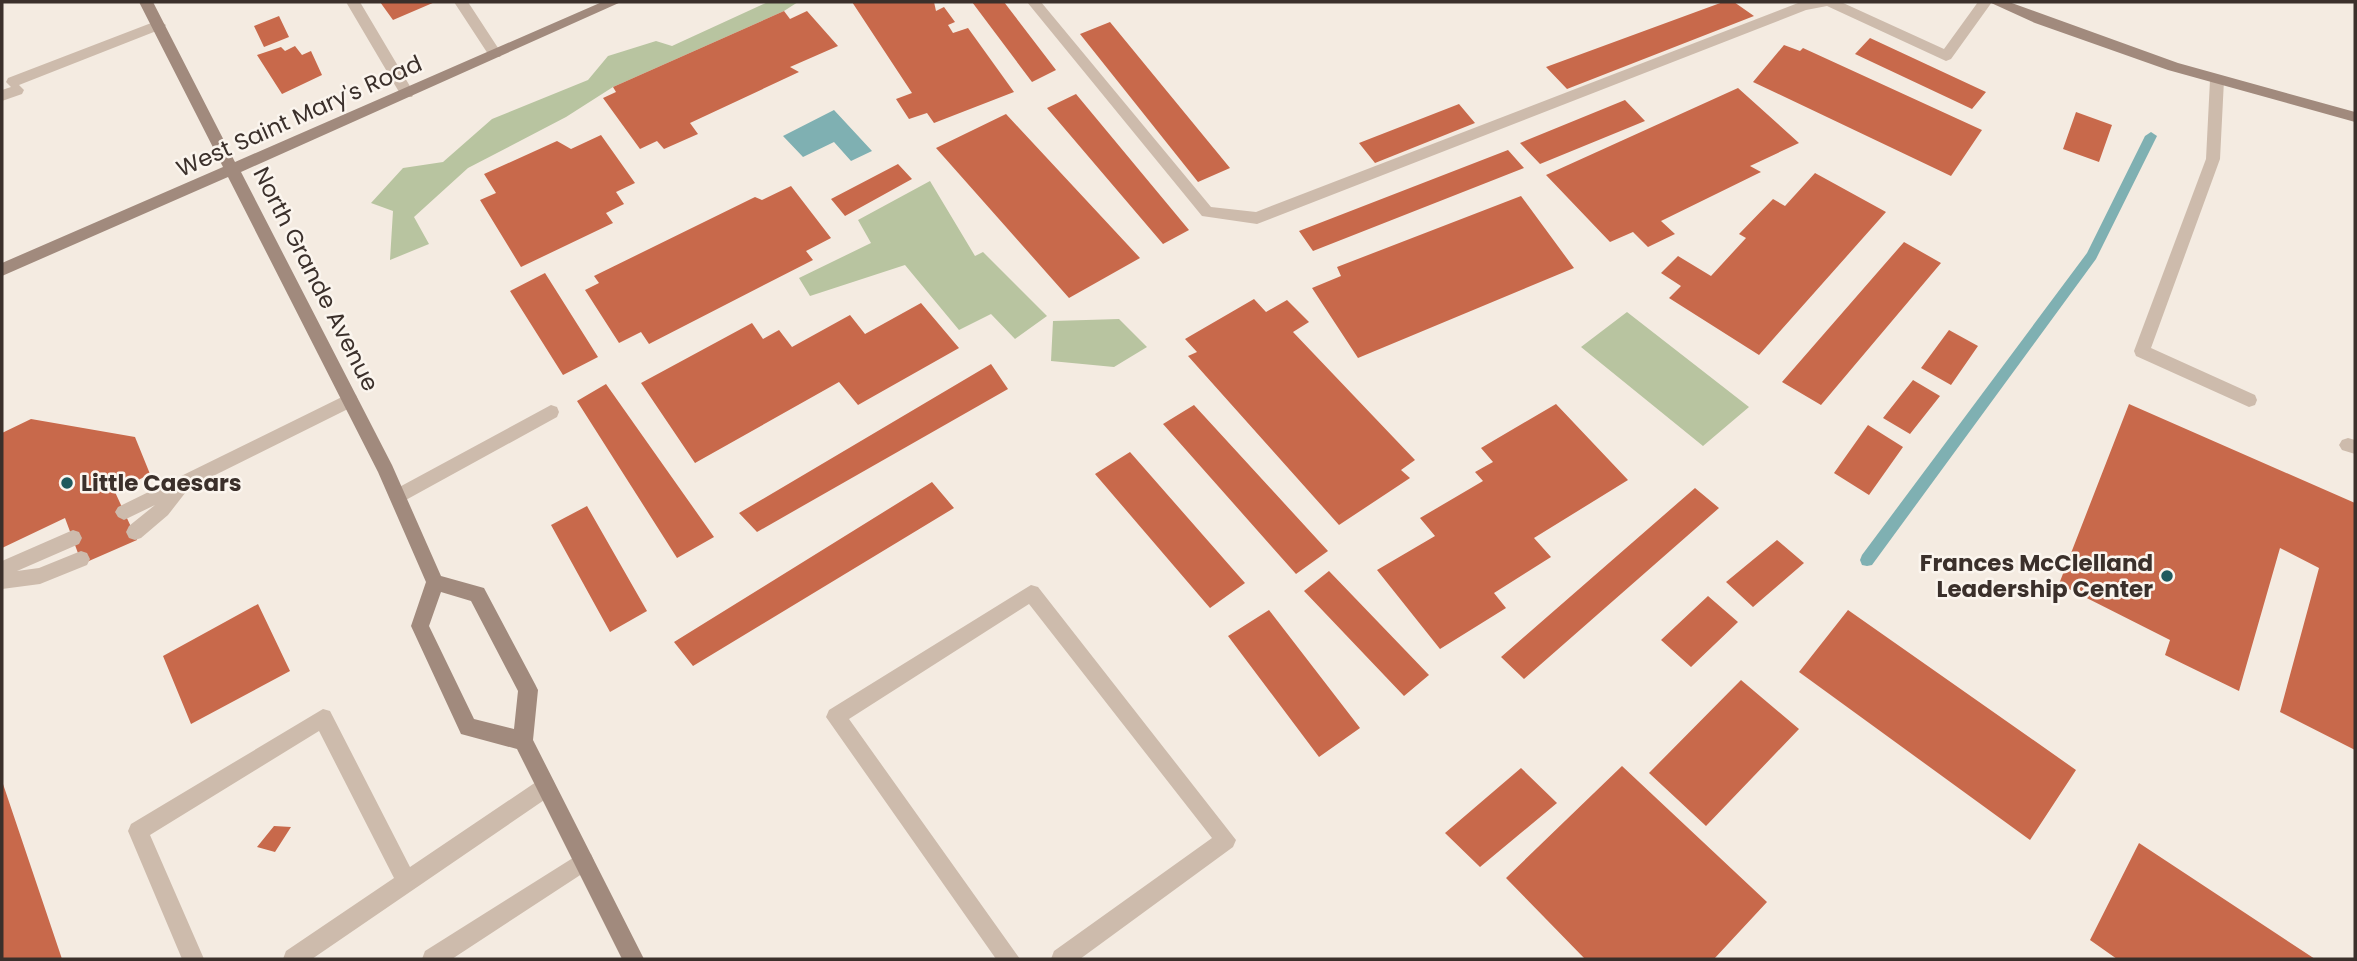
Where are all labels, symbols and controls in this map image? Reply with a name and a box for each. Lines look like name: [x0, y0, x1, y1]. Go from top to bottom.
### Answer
street label: West Saint Mary's Road: [171, 47, 427, 185]
street label: North Grande Avenue: [246, 161, 386, 397]
place label: Little Caesars: [81, 467, 242, 499]
marker: Little Caesars: [59, 475, 75, 491]
place label: Frances McClelland Leadership Center: [1920, 547, 2153, 605]
marker: Frances McClelland Leadership Center: [2159, 568, 2175, 584]

